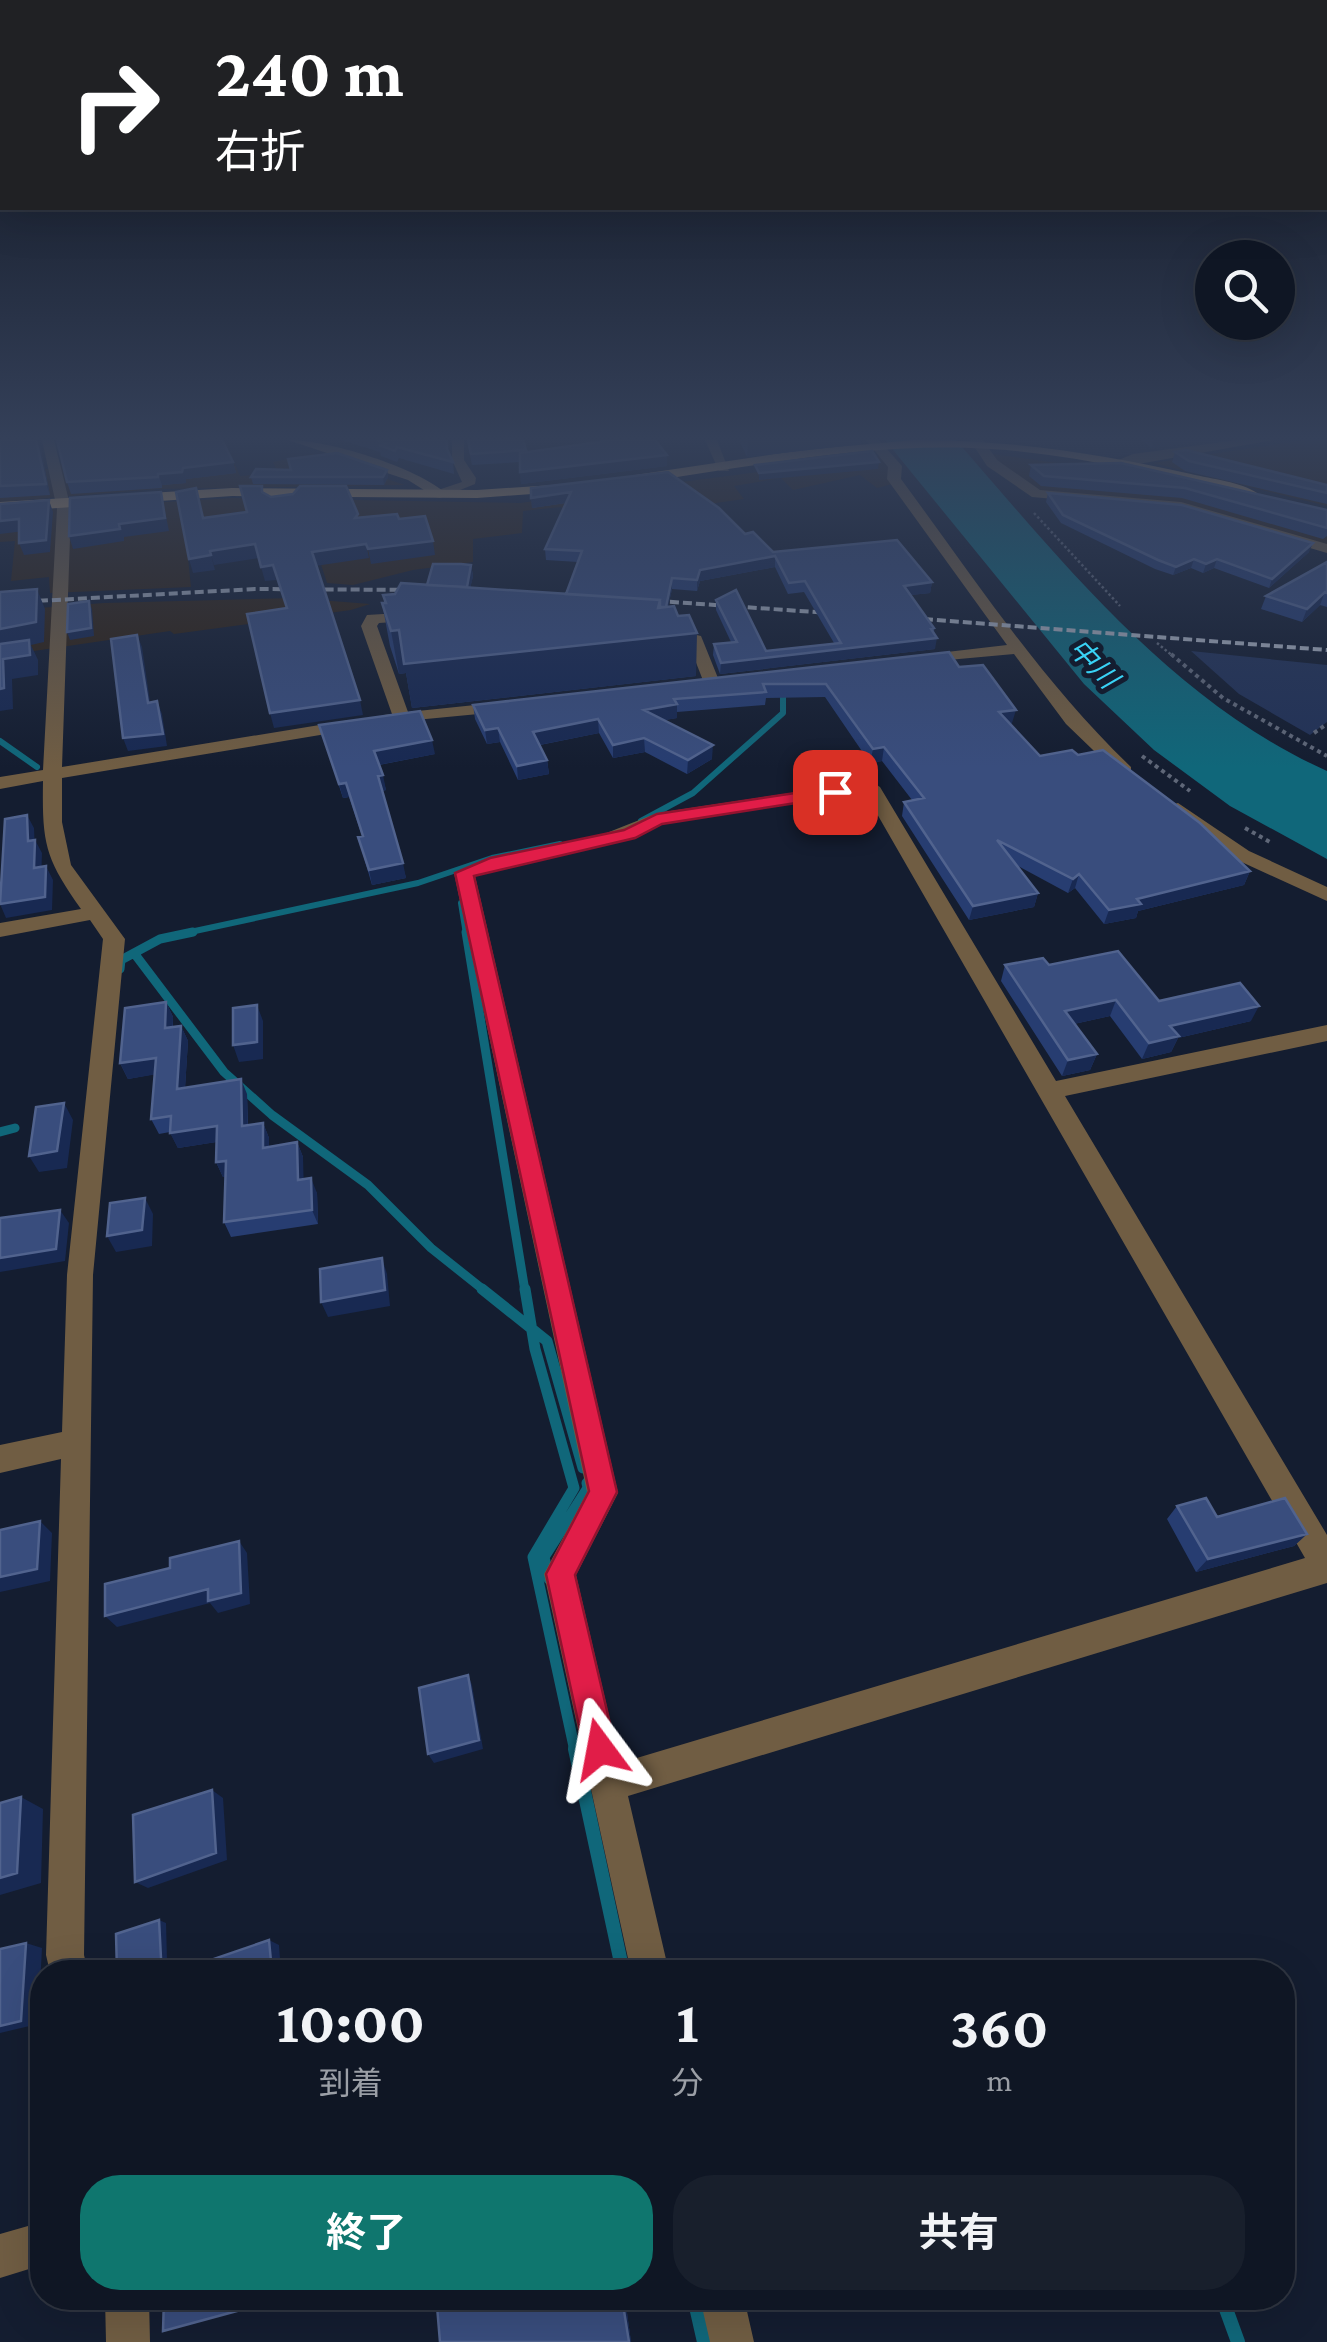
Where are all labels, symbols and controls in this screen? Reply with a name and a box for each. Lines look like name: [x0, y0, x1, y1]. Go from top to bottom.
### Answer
text: 240 m: [215, 33, 404, 111]
icon: right: [50, 40, 180, 170]
text: 右折: [215, 127, 305, 177]
map controls: [1195, 240, 1295, 340]
button: search: [1195, 240, 1295, 340]
water label: 中川: [1063, 632, 1126, 696]
pin: [793, 750, 878, 835]
icon: arrive: [808, 765, 863, 820]
position arrow: [548, 1697, 652, 1801]
text: 10:00: [277, 1988, 425, 2055]
text: 1: [676, 1988, 699, 2055]
text: 360: [950, 1993, 1049, 2060]
text: m: [986, 2062, 1012, 2098]
text: 到着: [319, 2065, 383, 2101]
text: 分: [671, 2065, 704, 2101]
button: 終了: [80, 2175, 653, 2290]
button: 共有: [673, 2175, 1245, 2290]

